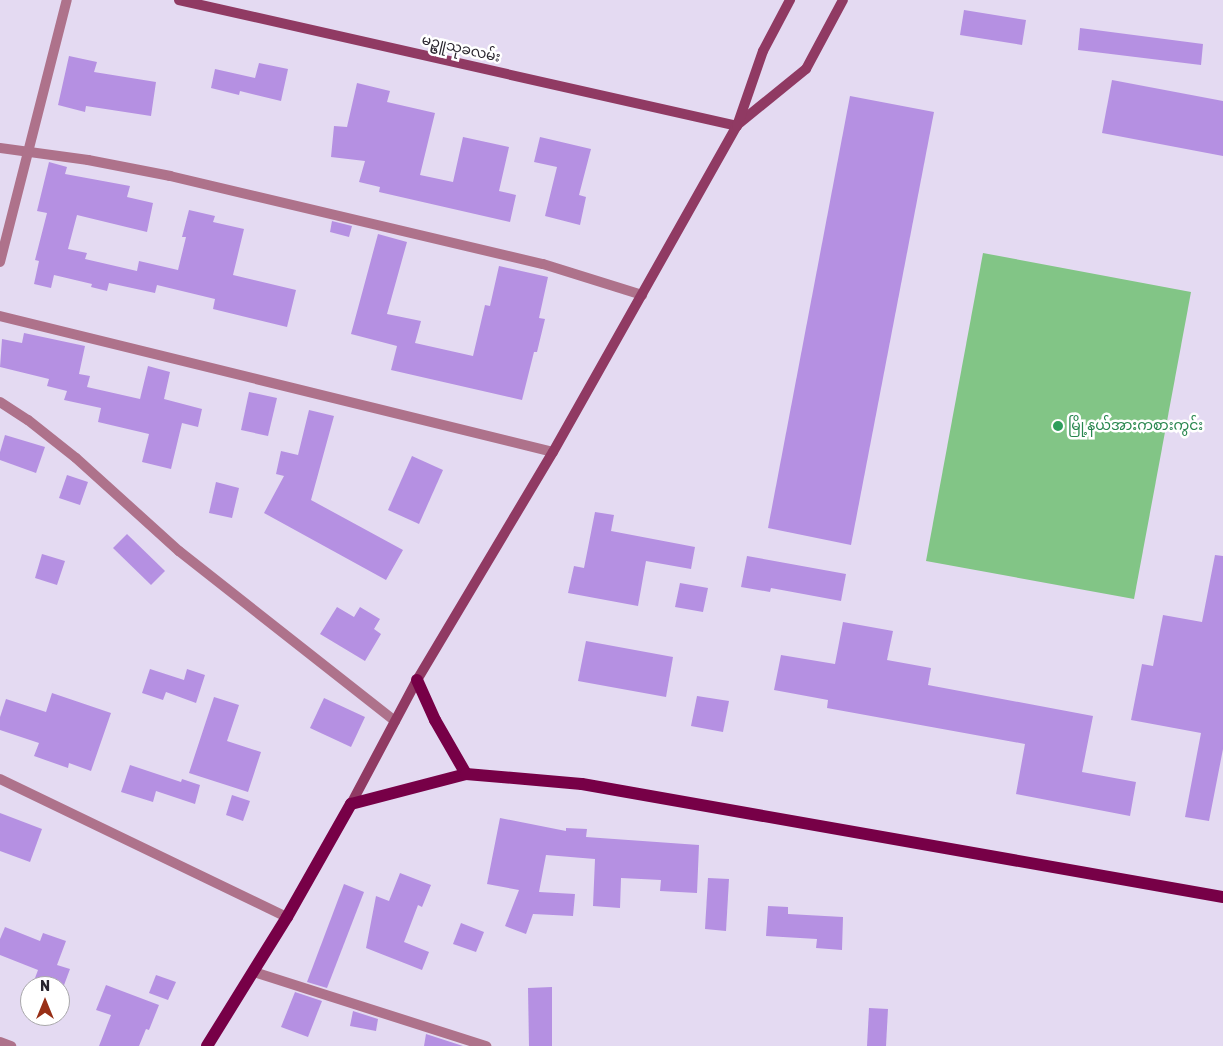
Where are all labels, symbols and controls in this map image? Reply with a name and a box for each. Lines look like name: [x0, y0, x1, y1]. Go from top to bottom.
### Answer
street label: မဥ္ဇူသုခလမ်း: [420, 32, 502, 66]
place label: မြို့နယ်အားကစားကွင်း: [1068, 418, 1203, 434]
marker: မြို့နယ်အားကစားကွင်း: [1052, 420, 1064, 432]
north arrow: [20, 976, 70, 1026]
text: N: [40, 978, 50, 995]

